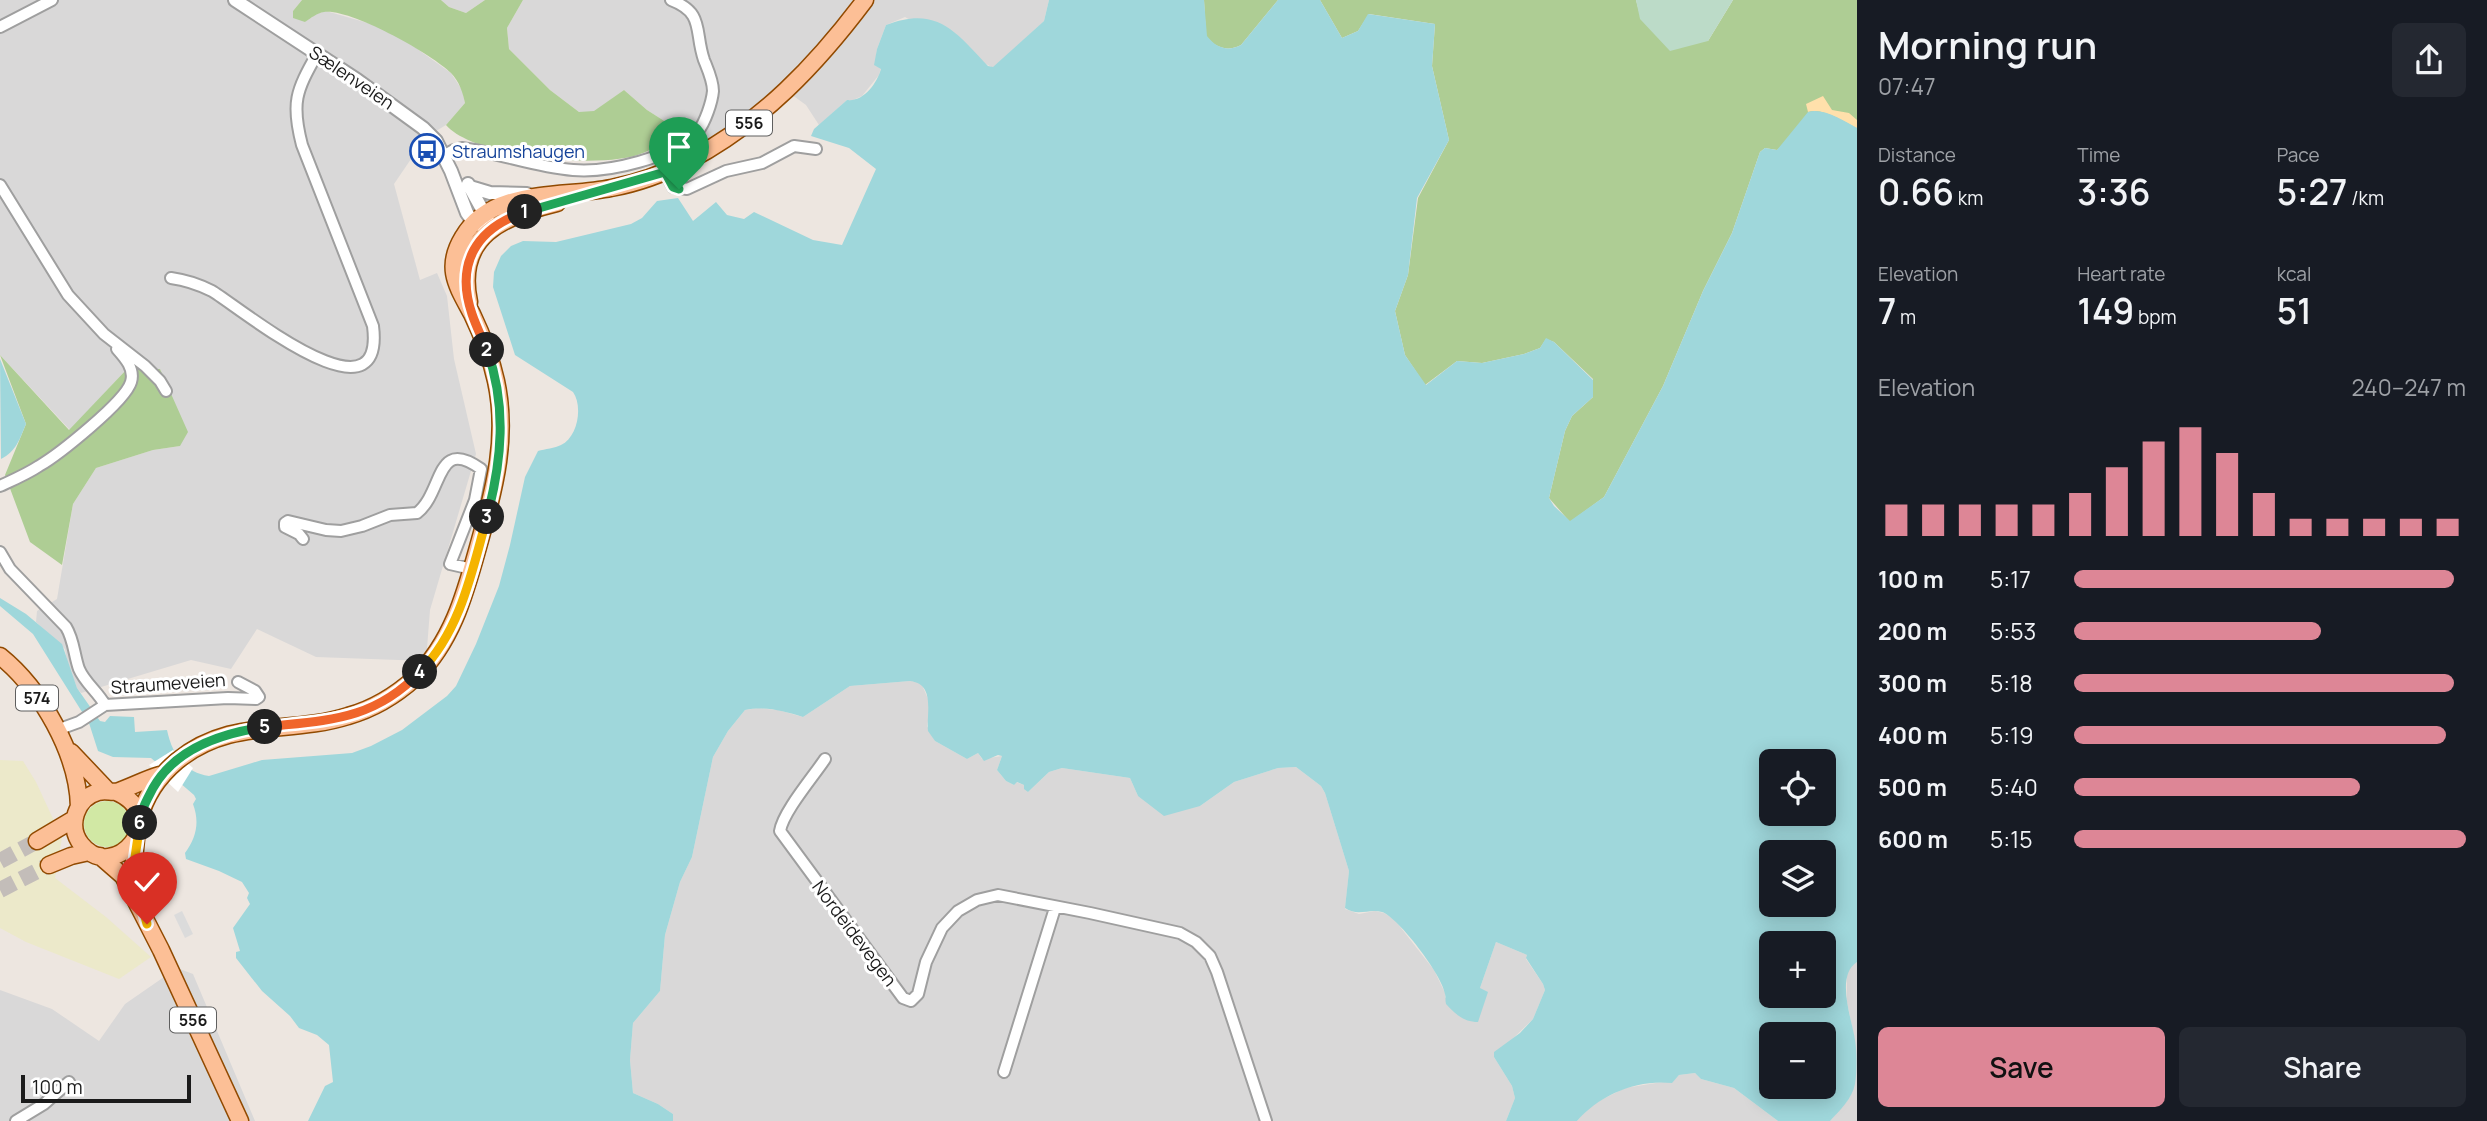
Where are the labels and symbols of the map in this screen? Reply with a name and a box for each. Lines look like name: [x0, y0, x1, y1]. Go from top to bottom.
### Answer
street label: Sælenveien: [305, 40, 399, 114]
road number: 556: [726, 111, 772, 136]
pin: [649, 117, 709, 189]
bus stop icon: Straumshaugen: [408, 132, 446, 170]
place label: Straumshaugen: [452, 139, 585, 163]
pin: 1: [508, 194, 542, 230]
pin: 2: [470, 332, 504, 368]
pin: 3: [470, 500, 504, 534]
pin: 4: [402, 654, 438, 690]
street label: Straumeveien: [110, 667, 226, 699]
road number: 574: [16, 685, 58, 710]
pin: 5: [247, 710, 282, 744]
pin: 6: [122, 806, 158, 840]
pin: [117, 852, 177, 924]
street label: Nordeidevegen: [807, 875, 903, 991]
road number: 556: [170, 1008, 216, 1032]
scale bar: [21, 1072, 191, 1104]

